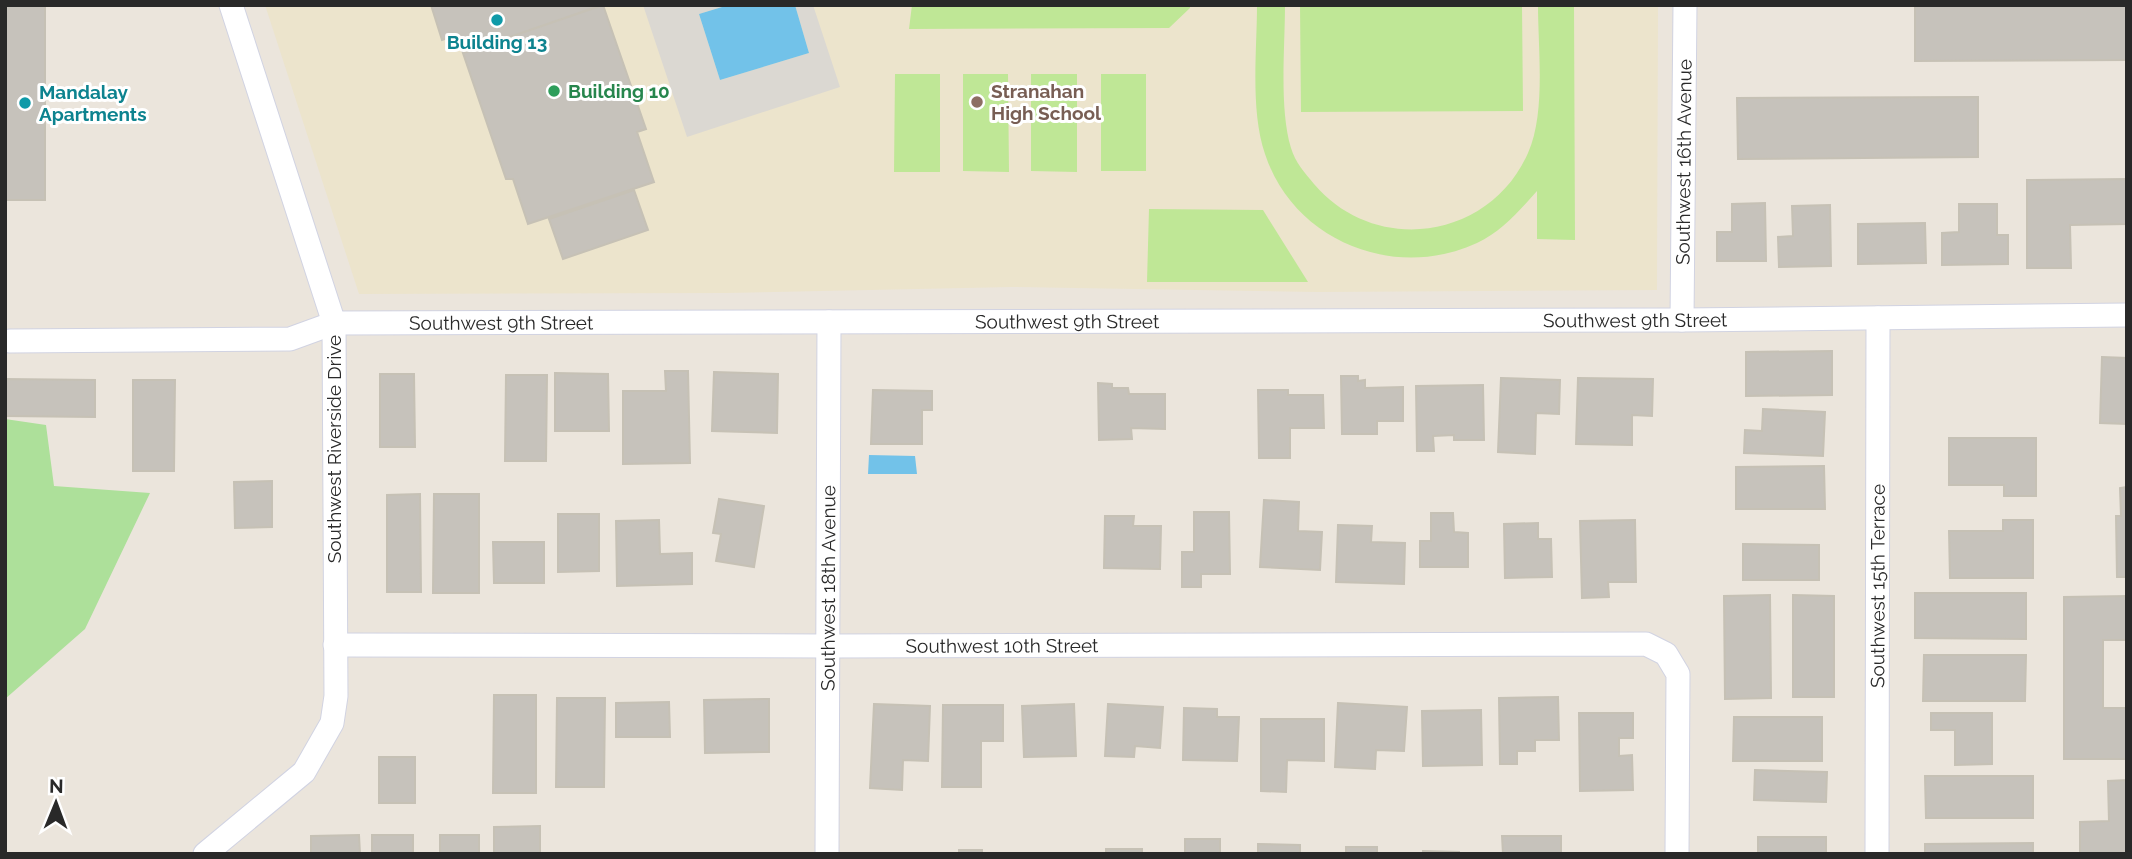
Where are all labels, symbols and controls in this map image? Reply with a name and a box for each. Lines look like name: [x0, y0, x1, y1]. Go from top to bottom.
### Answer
marker: Building 13: [489, 12, 505, 28]
place label: Building 13: [447, 31, 547, 53]
street label: Southwest 16th Avenue: [1672, 59, 1695, 265]
place label: Building 10: [568, 80, 670, 102]
place label: Stranahan High School: [991, 80, 1102, 124]
place label: Mandalay Apartments: [39, 81, 147, 125]
marker: Building 10: [546, 83, 562, 99]
marker: Stranahan High School: [969, 94, 985, 110]
marker: Mandalay Apartments: [17, 95, 33, 111]
street label: Southwest 9th Street: [1543, 308, 1728, 331]
street label: Southwest 9th Street: [975, 310, 1160, 333]
street label: Southwest 9th Street: [409, 311, 594, 334]
street label: Southwest Riverside Drive: [323, 335, 345, 563]
street label: Southwest 15th Terrace: [1866, 484, 1889, 688]
street label: Southwest 18th Avenue: [817, 485, 839, 691]
street label: Southwest 10th Street: [906, 634, 1099, 657]
north arrow: [21, 768, 91, 838]
text: N: [49, 775, 64, 797]

